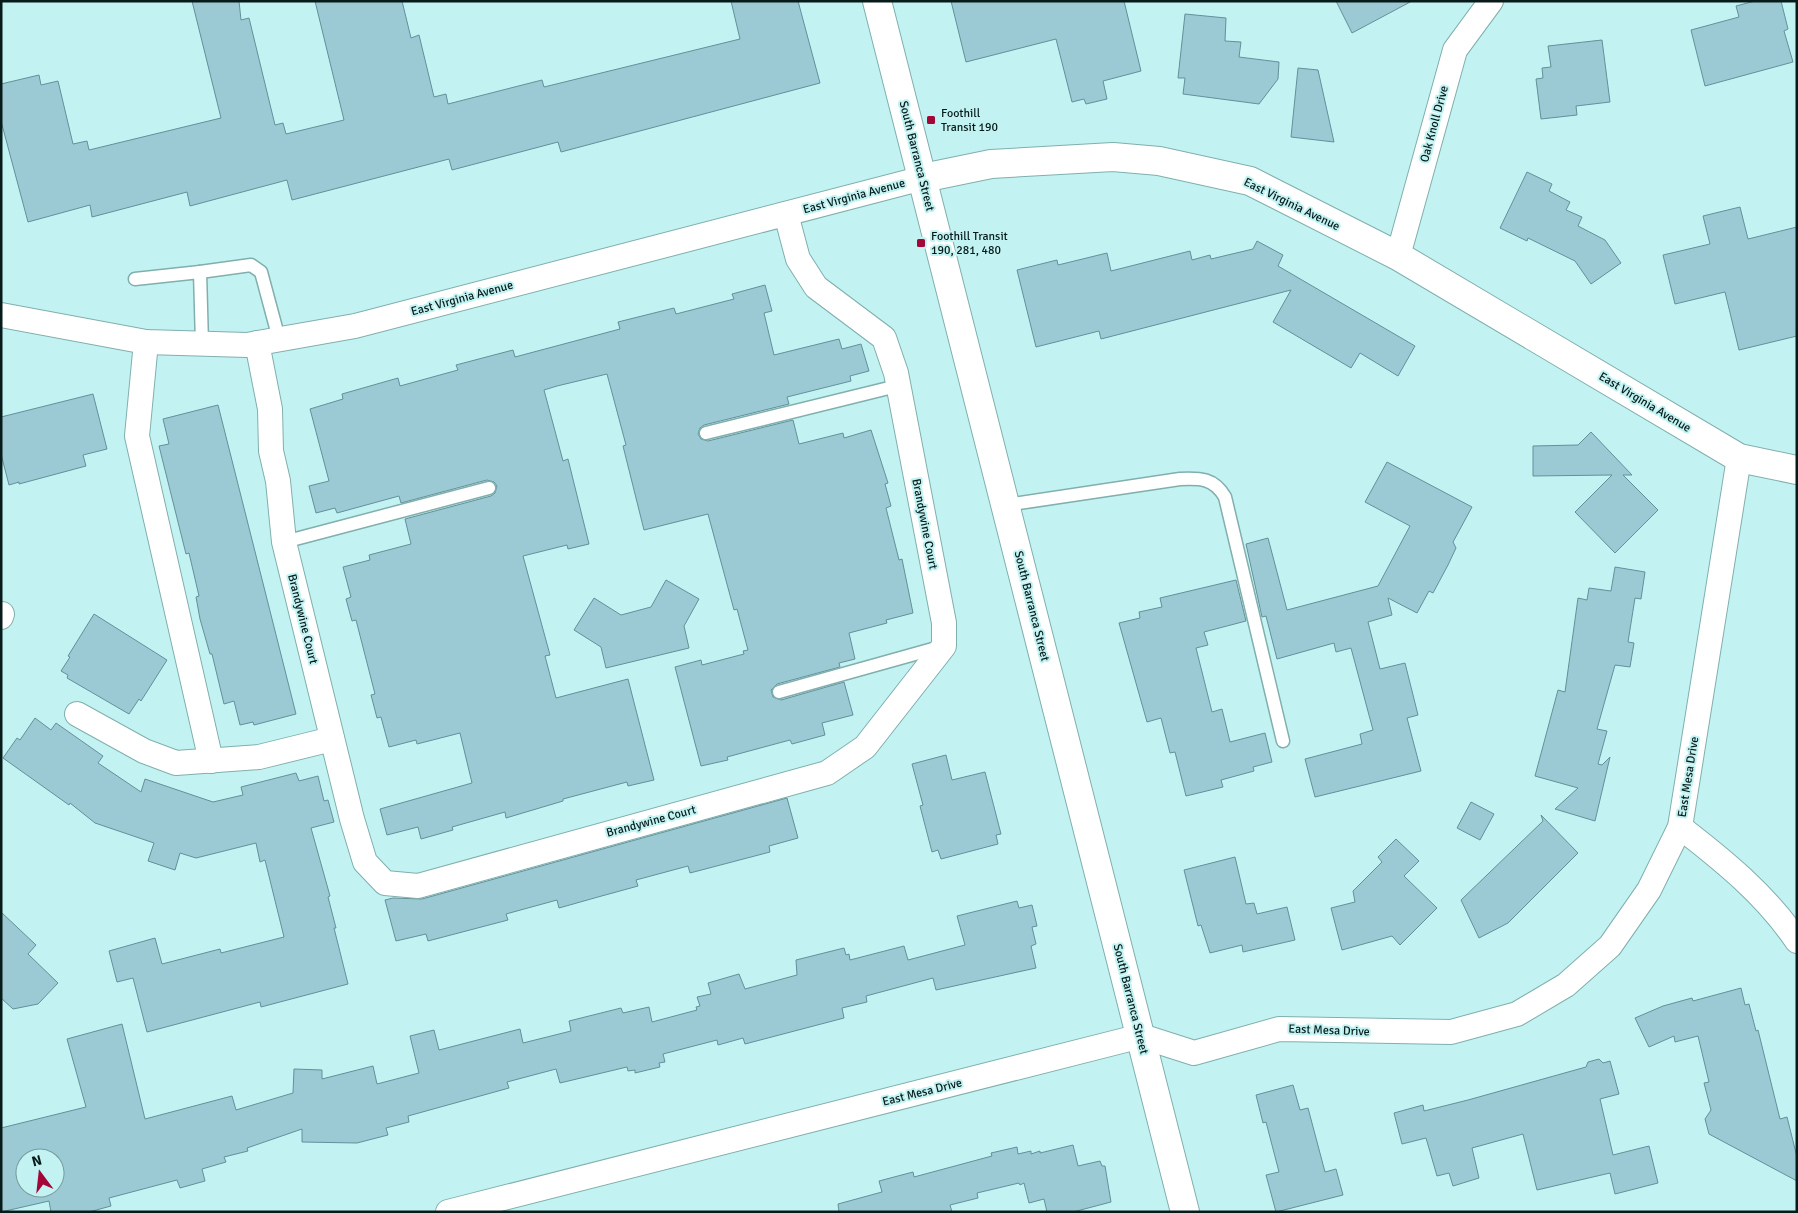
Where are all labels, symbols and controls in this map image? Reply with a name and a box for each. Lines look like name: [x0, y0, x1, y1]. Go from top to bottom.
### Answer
street label: Oak Knoll Drive: [1417, 84, 1452, 164]
street label: South Barranca Street: [896, 99, 937, 213]
place label: Foothill Transit 190: [941, 106, 998, 135]
marker: Foothill Transit 190: [925, 114, 937, 126]
street label: East Virginia Avenue: [1241, 175, 1342, 234]
street label: East Virginia Avenue: [802, 176, 907, 217]
place label: Foothill Transit 190, 281, 480: [931, 229, 1008, 258]
marker: Foothill Transit 190, 281, 480: [915, 237, 927, 249]
street label: East Virginia Avenue: [410, 278, 515, 319]
street label: East Virginia Avenue: [1596, 369, 1694, 436]
street label: Brandywine Court: [908, 477, 941, 571]
street label: South Barranca Street: [1011, 549, 1052, 663]
street label: Brandywine Court: [284, 573, 321, 666]
street label: East Mesa Drive: [1675, 736, 1702, 818]
street label: Brandywine Court: [605, 802, 698, 841]
street label: South Barranca Street: [1110, 942, 1151, 1056]
street label: East Mesa Drive: [1288, 1022, 1370, 1039]
street label: East Mesa Drive: [881, 1075, 963, 1110]
north arrow: [15, 1148, 65, 1198]
text: N: [30, 1151, 44, 1170]

